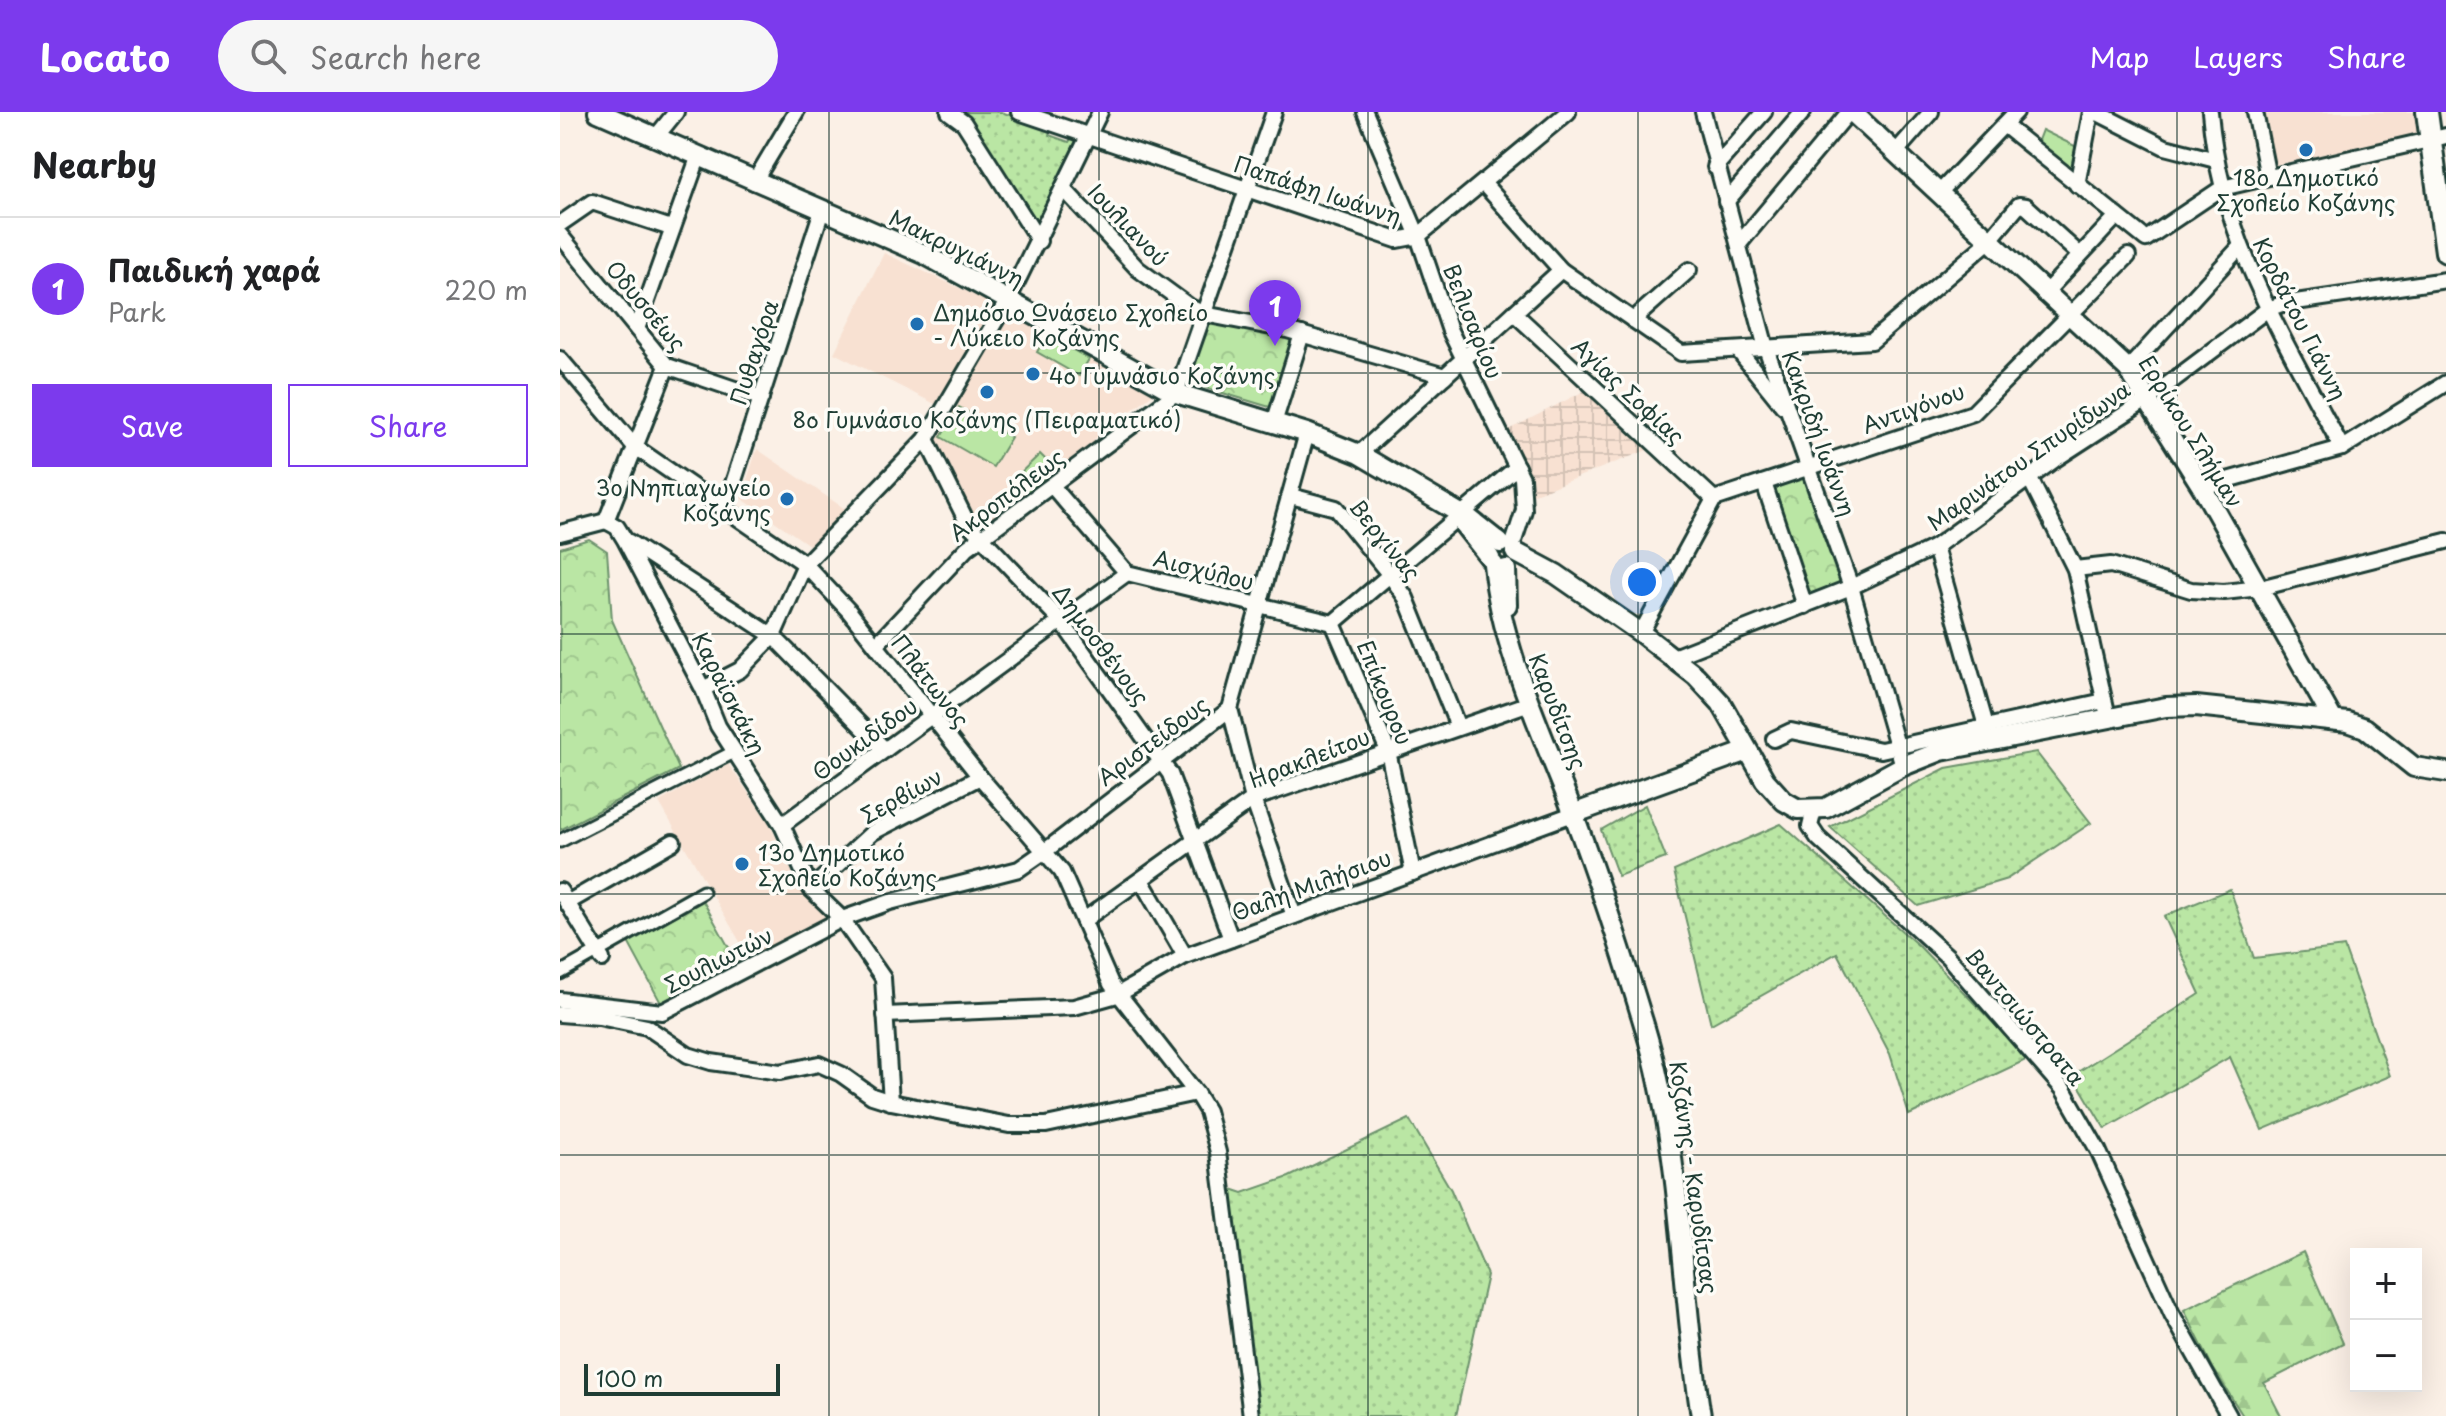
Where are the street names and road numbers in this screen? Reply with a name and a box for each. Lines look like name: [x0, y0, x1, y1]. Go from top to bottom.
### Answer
street label: Παπάφη Ιωάννη: [1230, 146, 1406, 232]
street label: Ιουλιανού: [1081, 175, 1177, 273]
street label: Μακρυγιάννη: [884, 200, 1030, 294]
street label: Κορδάτου Γιάννη: [2246, 231, 2356, 405]
street label: Οδυσσέως: [599, 252, 695, 358]
street label: Βελισαρίου: [1436, 259, 1512, 383]
street label: Πυθαγόρα: [720, 295, 786, 409]
street label: Αγίας Σοφίας: [1565, 329, 1693, 451]
street label: Κακριδή Ιωάννη: [1775, 345, 1865, 521]
street label: Ερρίκου Σλήμαν: [2132, 348, 2252, 514]
street label: Μαρινάτου Σπυρίδωνα: [1920, 372, 2136, 538]
street label: Αντιγόνου: [1857, 373, 1969, 441]
street label: Ακροπόλεως: [941, 440, 1071, 548]
street label: Βεργίνας: [1343, 491, 1429, 587]
street label: Αισχύλου: [1150, 541, 1258, 597]
street label: Δημοσθένους: [1046, 577, 1158, 711]
street label: Καραϊσκάκη: [685, 626, 775, 760]
street label: Πλάτωνος: [884, 626, 978, 734]
street label: Επίκουρου: [1350, 635, 1422, 749]
street label: Καρυδίτσης: [1522, 648, 1596, 774]
street label: Αριστείδους: [1090, 687, 1214, 793]
street label: Θουκιδίδου: [805, 688, 923, 788]
street label: Ηρακλείτου: [1244, 719, 1374, 795]
street label: Σερβίων: [854, 759, 948, 831]
street label: Θαλή Μιλήσιου: [1227, 840, 1395, 928]
street label: Σουλιωτών: [658, 918, 778, 1000]
street label: Βαντσιώστρατα: [1958, 940, 2094, 1092]
street label: Κοζάνης - Καρυδίτσας: [1662, 1058, 1728, 1296]

